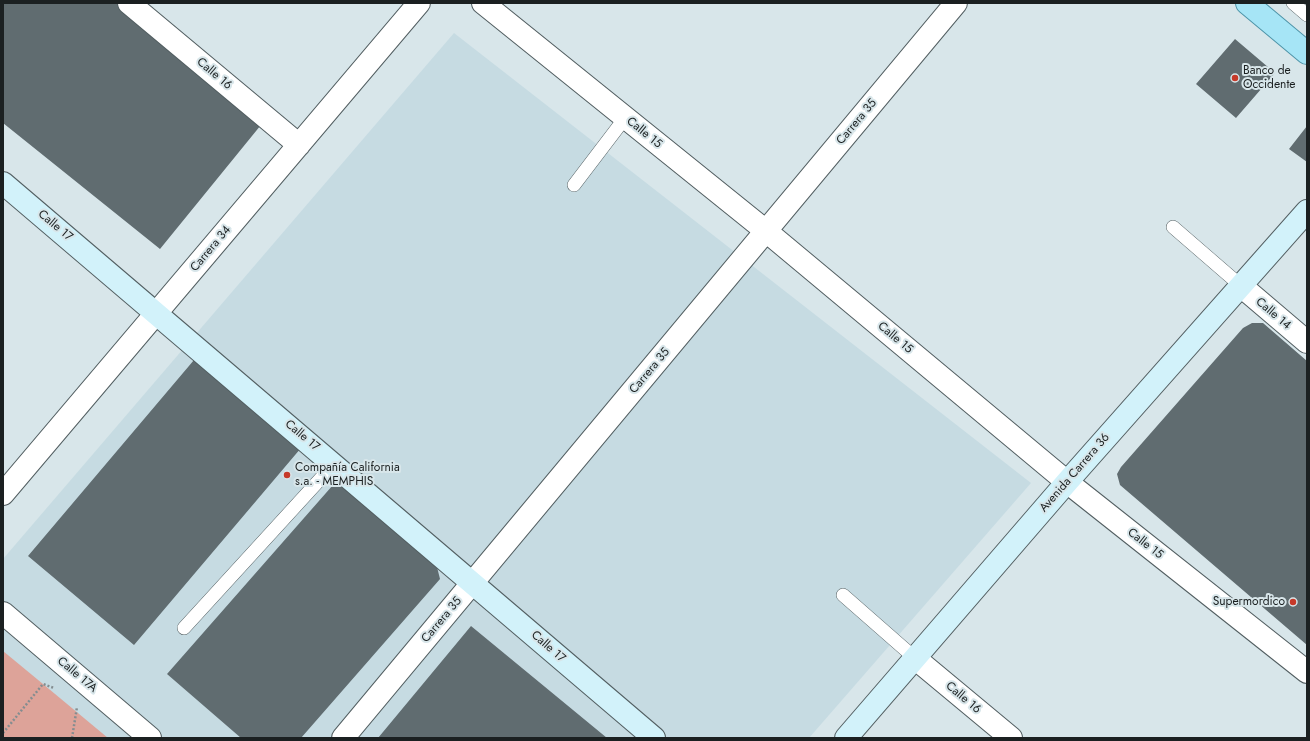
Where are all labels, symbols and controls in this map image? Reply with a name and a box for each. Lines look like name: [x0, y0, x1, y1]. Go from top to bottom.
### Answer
street label: Calle 16: [193, 55, 235, 93]
place label: Banco de Occidente: [1243, 64, 1295, 92]
marker: Banco de Occidente: [1230, 73, 1240, 83]
street label: Carrera 35: [834, 96, 880, 148]
street label: Calle 15: [623, 114, 665, 152]
street label: Calle 17: [35, 207, 75, 245]
street label: Carrera 34: [188, 223, 234, 275]
street label: Calle 14: [1252, 295, 1294, 333]
street label: Calle 15: [874, 319, 916, 357]
street label: Carrera 35: [627, 345, 673, 397]
street label: Calle 17: [282, 417, 322, 455]
street label: Avenida Carrera 36: [1037, 431, 1113, 515]
place label: Compañía California s.a. - MEMPHIS: [295, 461, 400, 489]
marker: Compañía California s.a. - MEMPHIS: [282, 470, 292, 480]
street label: Calle 15: [1124, 526, 1166, 562]
street label: Carrera 35: [419, 594, 465, 646]
place label: Supermordico: [1213, 595, 1285, 609]
marker: Supermordico: [1288, 597, 1298, 607]
street label: Calle 17: [528, 628, 568, 666]
street label: Calle 17A: [54, 654, 100, 696]
street label: Calle 16: [942, 679, 984, 717]

